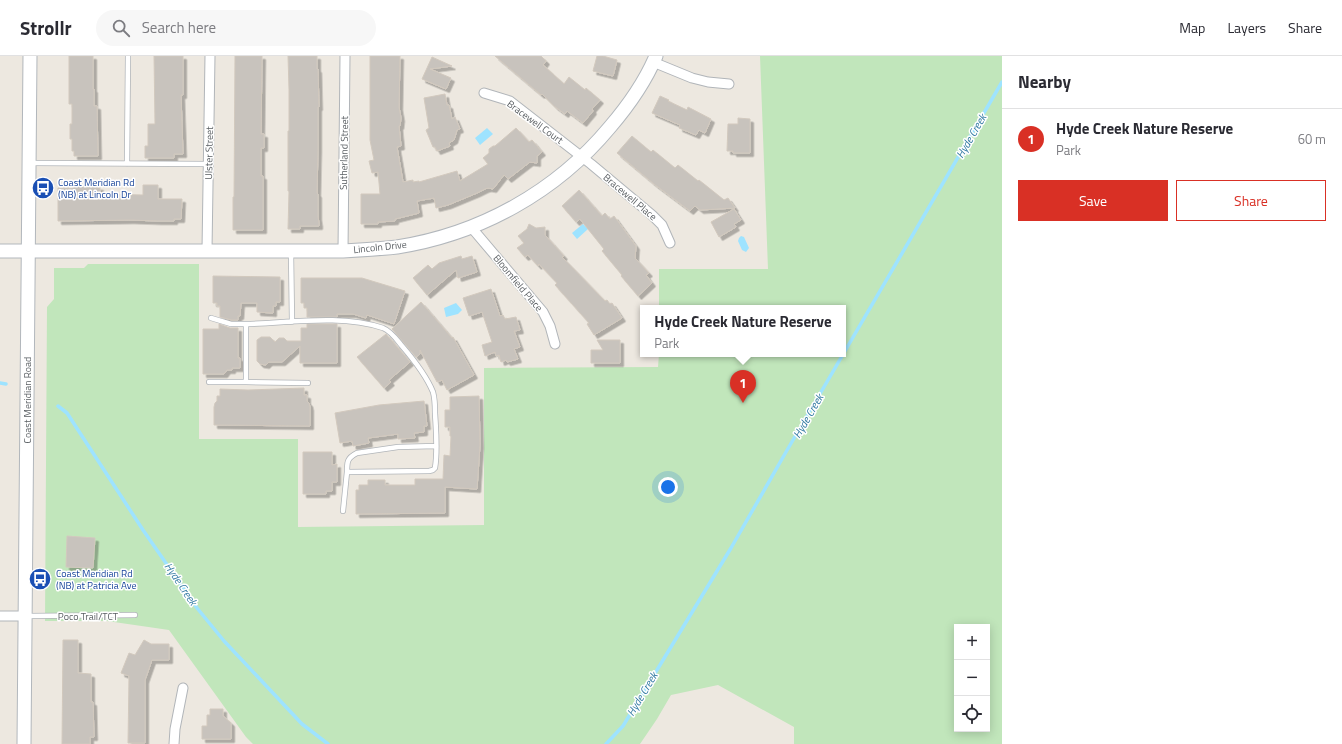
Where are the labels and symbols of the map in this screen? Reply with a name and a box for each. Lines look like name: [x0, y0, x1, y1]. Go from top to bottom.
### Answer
street label: Bracewell Court: [504, 96, 567, 148]
water label: Hyde Creek: [952, 110, 991, 161]
street label: Sutherland Street: [336, 115, 352, 190]
street label: Ulster Street: [201, 126, 217, 180]
street label: Bracewell Place: [600, 170, 660, 224]
bus stop icon: Coast Meridian Rd (NB) at Lincoln Dr: [30, 175, 56, 201]
place label: Coast Meridian Rd (NB) at Lincoln Dr: [58, 175, 134, 202]
street label: Lincoln Drive: [353, 237, 407, 257]
street label: Bloomfield Place: [490, 251, 546, 315]
street label: Coast Meridian Road: [20, 357, 35, 443]
pin: 1: [730, 370, 756, 403]
water label: Hyde Creek: [789, 390, 828, 441]
your location: [658, 477, 678, 497]
water label: Hyde Creek: [161, 559, 202, 610]
bus stop icon: Coast Meridian Rd (NB) at Patricia Ave: [27, 566, 53, 592]
place label: Coast Meridian Rd (NB) at Patricia Ave: [56, 566, 136, 593]
street label: Poco Trail/TCT: [58, 609, 119, 624]
water label: Hyde Creek: [623, 668, 662, 719]

